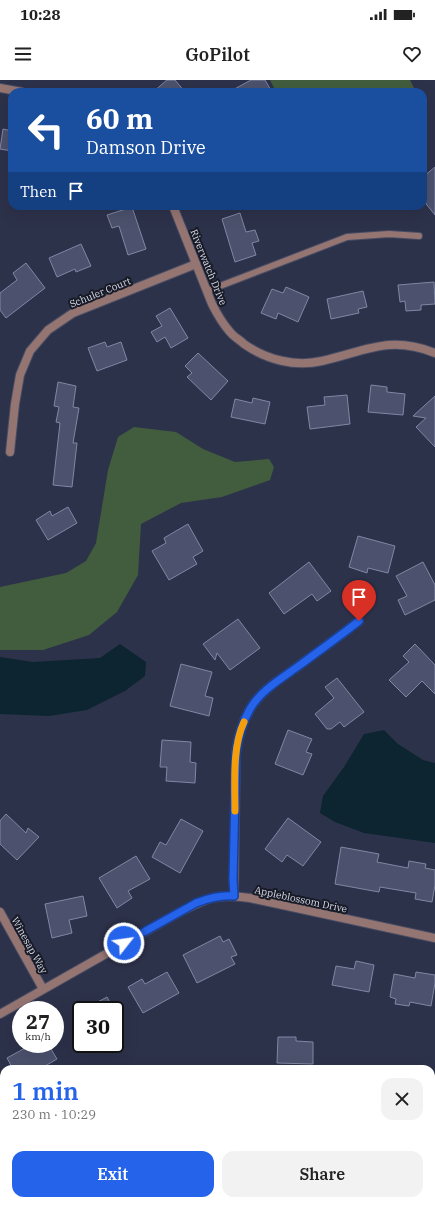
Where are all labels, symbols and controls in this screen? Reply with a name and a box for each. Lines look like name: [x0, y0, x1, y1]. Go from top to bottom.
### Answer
text: 10:28: [20, 5, 61, 24]
icon: menu: [12, 43, 34, 65]
text: GoPilot: [185, 43, 250, 66]
icon: heart: [401, 43, 423, 65]
text: 60 m: [86, 100, 153, 137]
icon: left: [20, 104, 72, 156]
text: Damson Drive: [86, 136, 206, 159]
icon: arrive: [65, 180, 87, 202]
text: Then: [20, 182, 57, 201]
street label: Riverwatch Drive: [187, 227, 230, 307]
street label: Schuler Court: [68, 274, 133, 311]
pin: [342, 580, 376, 621]
icon: arrive: [348, 586, 370, 608]
street label: Appleblossom Drive: [253, 883, 348, 916]
street label: Winesap Way: [9, 915, 51, 977]
position arrow: [103, 922, 145, 964]
speed limit sign: 30: [72, 1001, 124, 1053]
text: 27: [26, 1008, 50, 1035]
text: km/h: [25, 1030, 51, 1043]
text: 1 min: [12, 1075, 79, 1107]
button: close: [381, 1078, 423, 1120]
text: 230 m · 10:29: [12, 1106, 96, 1123]
button: Exit: [12, 1151, 214, 1197]
button: Share: [222, 1151, 423, 1197]

